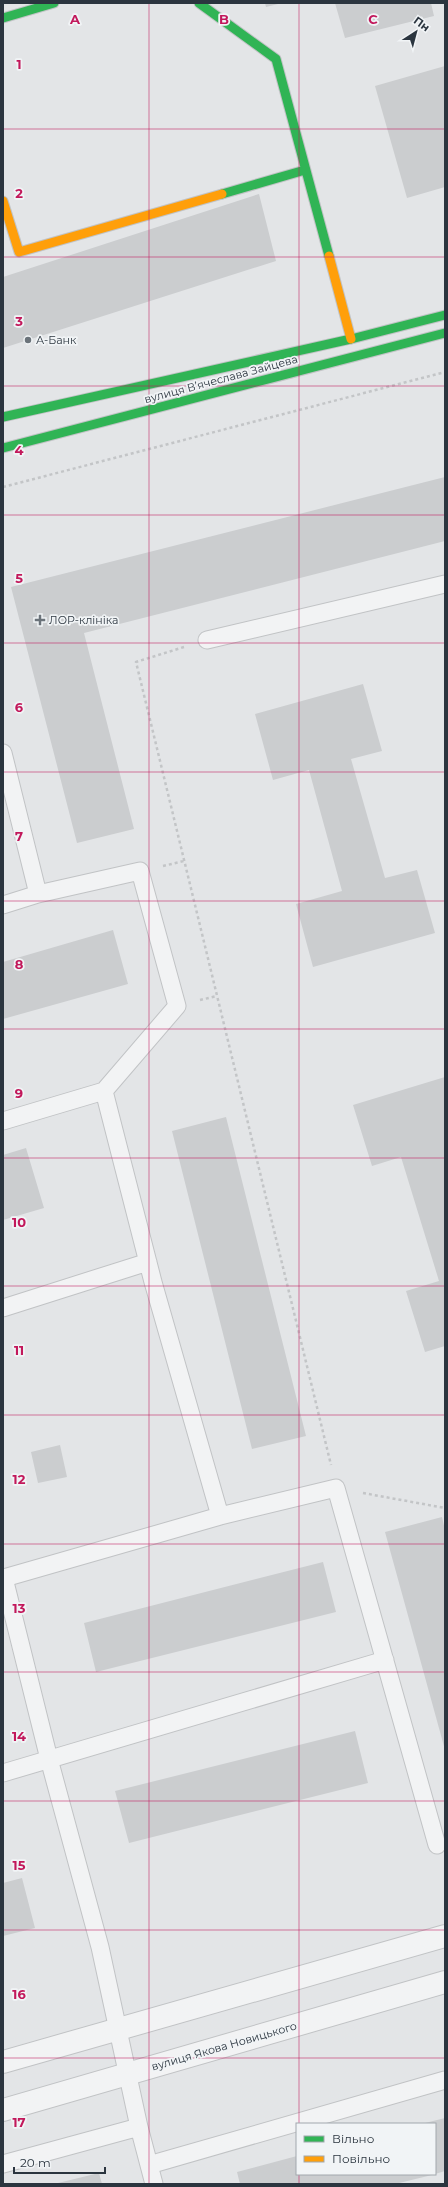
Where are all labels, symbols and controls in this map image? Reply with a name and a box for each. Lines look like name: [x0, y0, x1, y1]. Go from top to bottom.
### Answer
text: A: [69, 11, 81, 27]
text: B: [219, 11, 229, 27]
text: C: [368, 11, 378, 27]
north arrow: [396, 12, 436, 52]
text: Пн: [411, 13, 433, 34]
text: 1: [16, 56, 22, 72]
text: 2: [15, 185, 23, 201]
text: 3: [14, 313, 23, 329]
place label: А-Банк: [36, 333, 77, 347]
marker: А-Банк: [23, 335, 33, 345]
street label: вулиця Вʼячеслава Зайцева: [143, 352, 299, 406]
text: 4: [15, 442, 24, 458]
text: 5: [15, 570, 23, 586]
place label: ЛОР-клініка: [49, 613, 118, 627]
marker: ЛОР-клініка: [34, 614, 46, 626]
text: 6: [15, 699, 24, 715]
text: 7: [15, 828, 23, 844]
text: 8: [15, 956, 24, 972]
text: 9: [15, 1085, 23, 1101]
text: 10: [12, 1214, 26, 1230]
text: 11: [14, 1342, 24, 1358]
text: 12: [13, 1471, 26, 1487]
text: 13: [13, 1600, 26, 1616]
text: 14: [12, 1728, 26, 1744]
text: 15: [13, 1857, 26, 1873]
text: 16: [12, 1986, 26, 2002]
street label: вулиця Якова Новицького: [150, 2019, 298, 2073]
text: 17: [12, 2114, 26, 2130]
legend: [296, 2123, 436, 2175]
text: Вільно: [332, 2131, 375, 2146]
scale bar: [14, 2149, 105, 2175]
text: Повільно: [332, 2151, 391, 2166]
text: 20 m: [20, 2155, 51, 2170]

